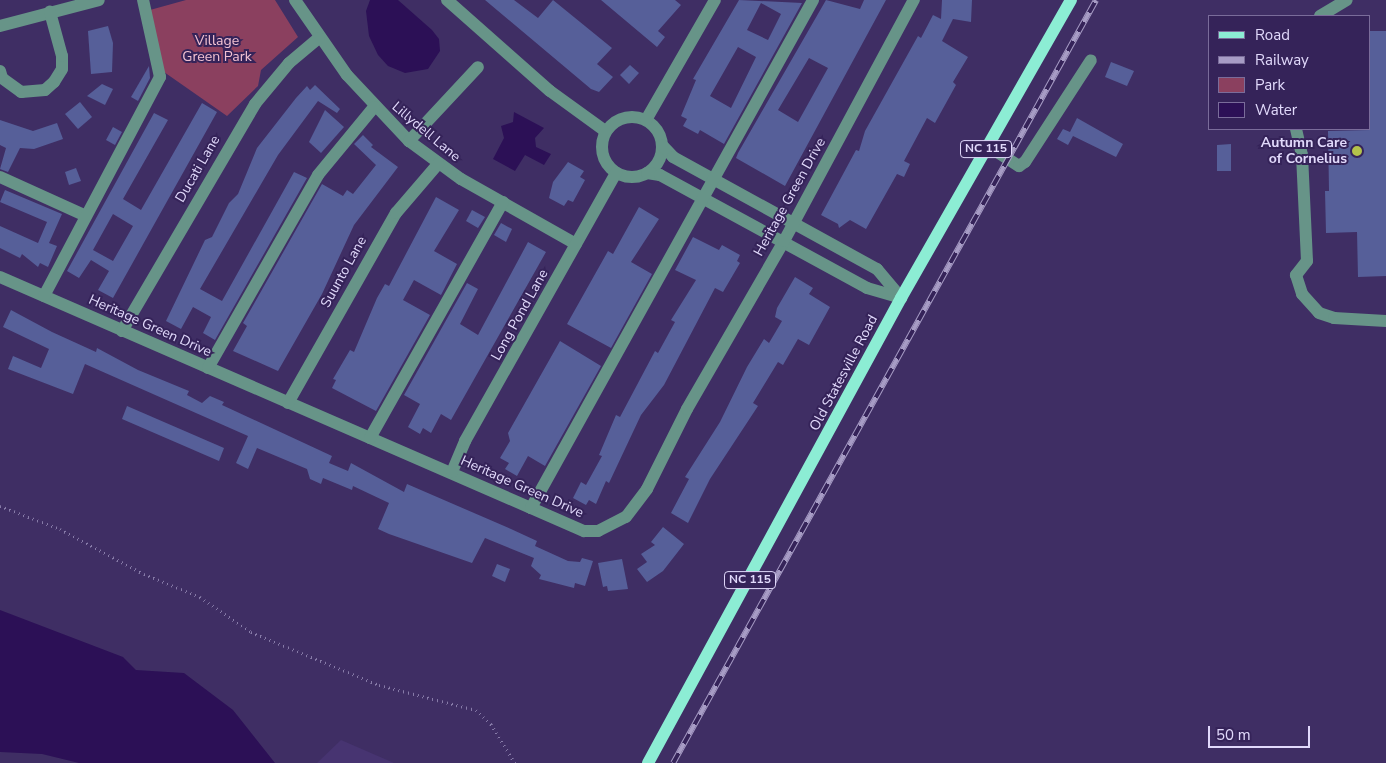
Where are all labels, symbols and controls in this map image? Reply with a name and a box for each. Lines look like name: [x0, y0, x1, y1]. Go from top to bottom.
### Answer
legend: [1208, 15, 1371, 130]
text: Road: [1255, 25, 1290, 45]
park label: Village Green Park: [182, 33, 252, 65]
text: Railway: [1255, 50, 1309, 70]
text: Park: [1255, 75, 1285, 95]
street label: Lillydell Lane: [388, 99, 464, 165]
text: Water: [1255, 100, 1297, 120]
street label: Ducati Lane: [172, 133, 224, 205]
street label: Heritage Green Drive: [750, 135, 830, 259]
place label: Autumn Care of Cornelius: [1261, 135, 1347, 168]
road number: NC 115: [960, 140, 1012, 158]
marker: Autumn Care of Cornelius: [1351, 145, 1363, 157]
street label: Suunto Lane: [318, 233, 370, 311]
street label: Long Pond Lane: [488, 267, 552, 363]
street label: Heritage Green Drive: [86, 291, 214, 361]
street label: Old Statesville Road: [806, 312, 882, 434]
street label: Heritage Green Drive: [458, 452, 586, 522]
road number: NC 115: [724, 570, 776, 590]
scale bar: [1211, 716, 1314, 748]
text: 50 m: [1216, 725, 1251, 745]

